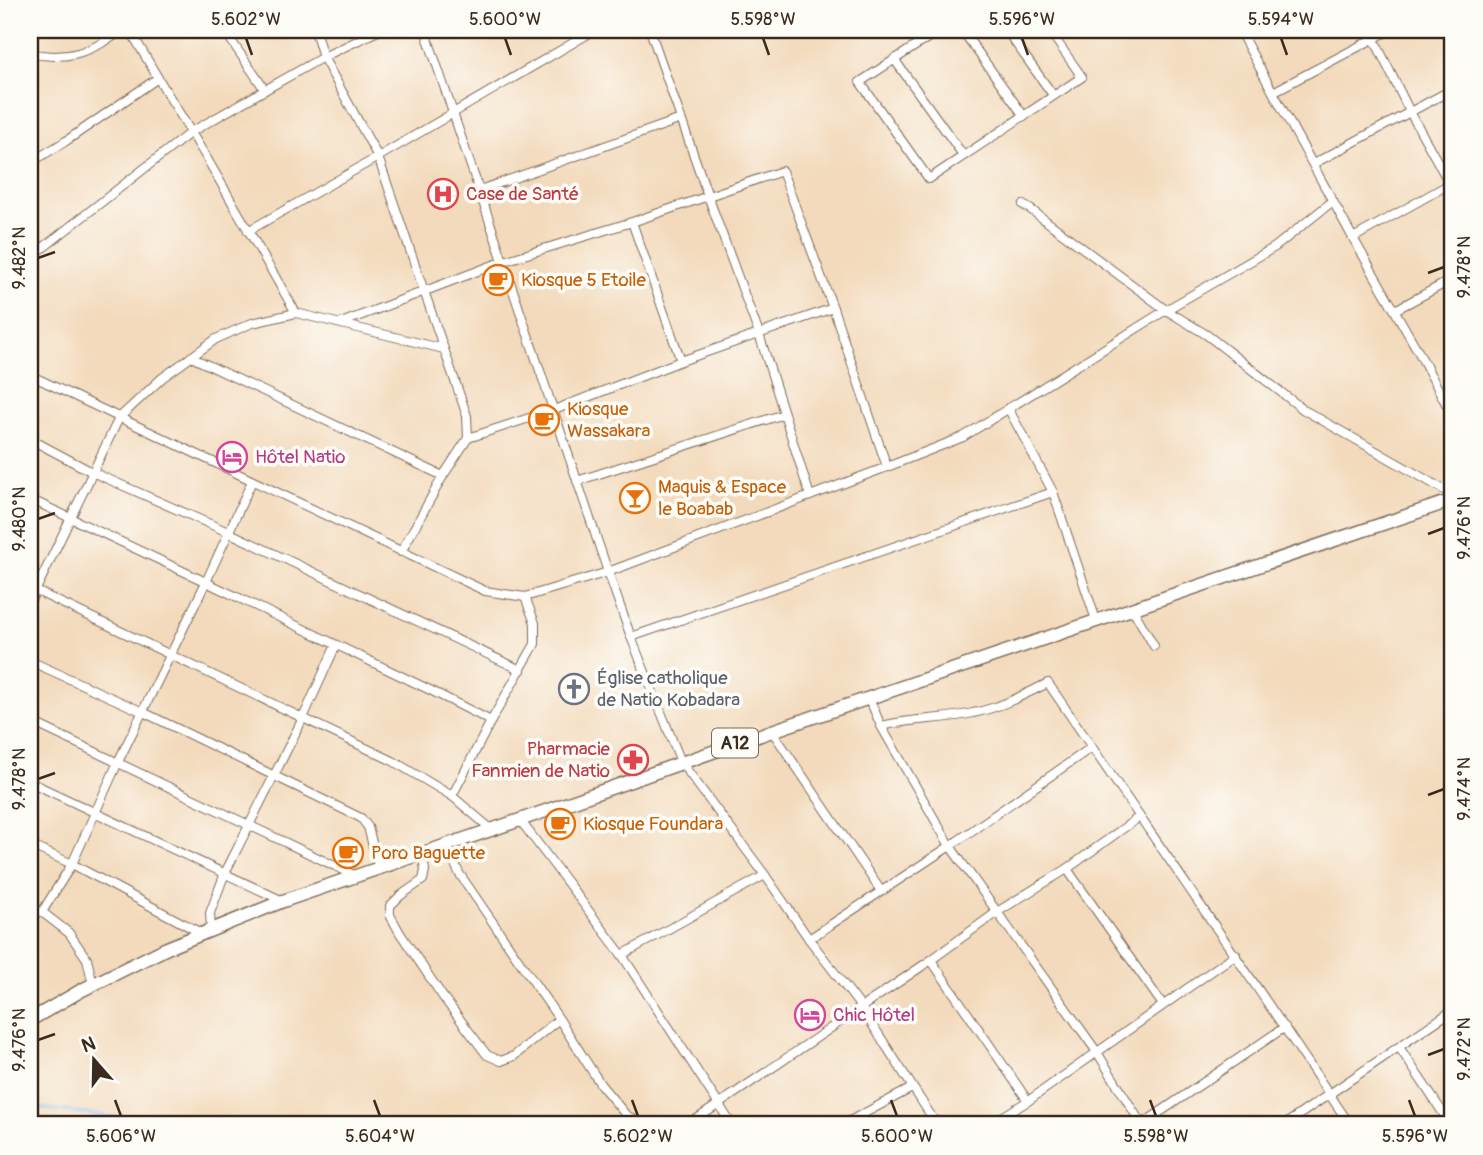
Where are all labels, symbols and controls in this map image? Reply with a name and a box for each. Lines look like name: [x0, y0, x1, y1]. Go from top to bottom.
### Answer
text: 5.602°W: [211, 8, 281, 31]
text: 5.600°W: [469, 8, 541, 31]
text: 5.598°W: [730, 8, 796, 31]
text: 5.596°W: [989, 8, 1055, 31]
text: 5.594°W: [1248, 8, 1314, 31]
hospital icon: Case de Santé: [426, 177, 460, 211]
place label: Case de Santé: [466, 182, 579, 206]
text: 9.482°N: [8, 227, 31, 289]
text: 9.478°N: [1453, 236, 1476, 298]
cafe icon: Kiosque 5 Etoile: [481, 263, 515, 297]
place label: Kiosque 5 Etoile: [521, 268, 647, 292]
place label: Kiosque Wassakara: [567, 397, 650, 443]
cafe icon: Kiosque Wassakara: [527, 403, 561, 437]
hotel icon: Hôtel Natio: [215, 440, 249, 474]
place label: Hôtel Natio: [255, 445, 345, 469]
place label: Maquis & Espace le Boabab: [658, 475, 787, 521]
bar icon: Maquis & Espace le Boabab: [618, 481, 652, 515]
text: 9.480°N: [8, 486, 31, 552]
text: 9.476°N: [1453, 496, 1476, 560]
place label: Église catholique de Natio Kobadara: [597, 666, 740, 712]
church icon: Église catholique de Natio Kobadara: [557, 672, 591, 706]
road number: A12: [712, 728, 758, 758]
place label: Pharmacie Fanmien de Natio: [471, 737, 611, 783]
pharmacy icon: Pharmacie Fanmien de Natio: [616, 743, 650, 777]
text: 9.478°N: [8, 748, 31, 810]
text: 9.474°N: [1453, 757, 1476, 821]
cafe icon: Kiosque Foundara: [543, 807, 577, 841]
place label: Kiosque Foundara: [583, 812, 723, 836]
cafe icon: Poro Baguette: [331, 836, 365, 870]
place label: Poro Baguette: [371, 841, 486, 865]
hotel icon: Chic Hôtel: [793, 998, 827, 1032]
place label: Chic Hôtel: [833, 1003, 915, 1027]
text: 9.476°N: [8, 1008, 31, 1072]
text: 9.472°N: [1453, 1017, 1476, 1081]
north arrow: [60, 1026, 130, 1096]
text: N: [78, 1031, 99, 1058]
text: 5.606°W: [86, 1125, 156, 1148]
text: 5.604°W: [345, 1125, 415, 1148]
text: 5.602°W: [603, 1125, 673, 1148]
text: 5.600°W: [861, 1125, 933, 1148]
text: 5.598°W: [1123, 1125, 1189, 1148]
text: 5.596°W: [1382, 1125, 1448, 1148]

